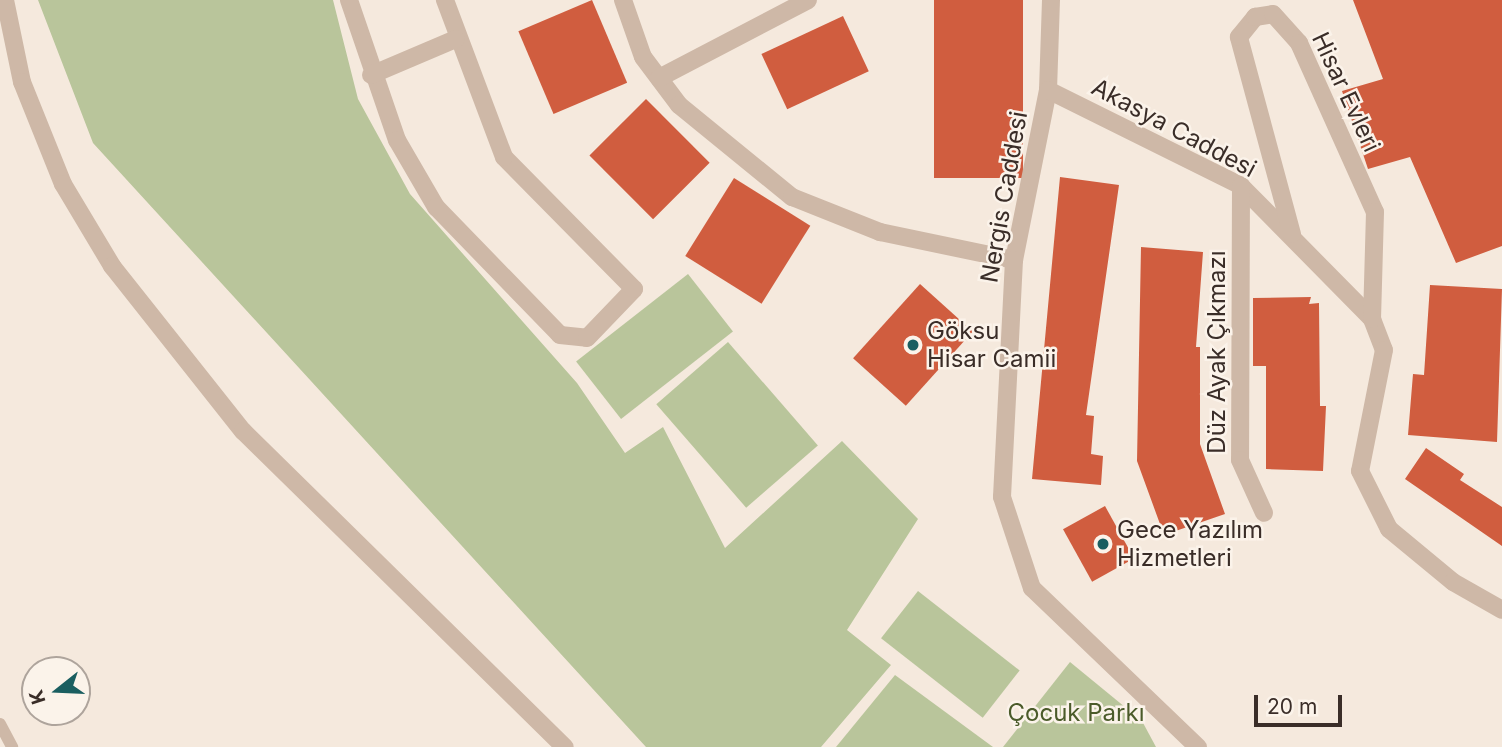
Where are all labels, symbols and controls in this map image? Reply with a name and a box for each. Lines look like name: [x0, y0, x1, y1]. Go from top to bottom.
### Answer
street label: Hisar Evleri: [1306, 28, 1386, 156]
street label: Akasya Caddesi: [1087, 72, 1261, 184]
street label: Nergis Caddesi: [975, 109, 1033, 285]
street label: Düz Ayak Çıkmazı: [1203, 250, 1231, 454]
place label: Göksu Hisar Camii: [927, 317, 1056, 373]
marker: Göksu Hisar Camii: [905, 337, 921, 353]
place label: Gece Yazılım Hizmetleri: [1117, 516, 1263, 572]
marker: Gece Yazılım Hizmetleri: [1095, 536, 1111, 552]
north arrow: [21, 656, 91, 726]
scale bar: [1257, 680, 1344, 724]
text: K: [24, 687, 51, 707]
text: 20 m: [1267, 694, 1317, 719]
park label: Çocuk Parkı: [1008, 699, 1144, 727]

